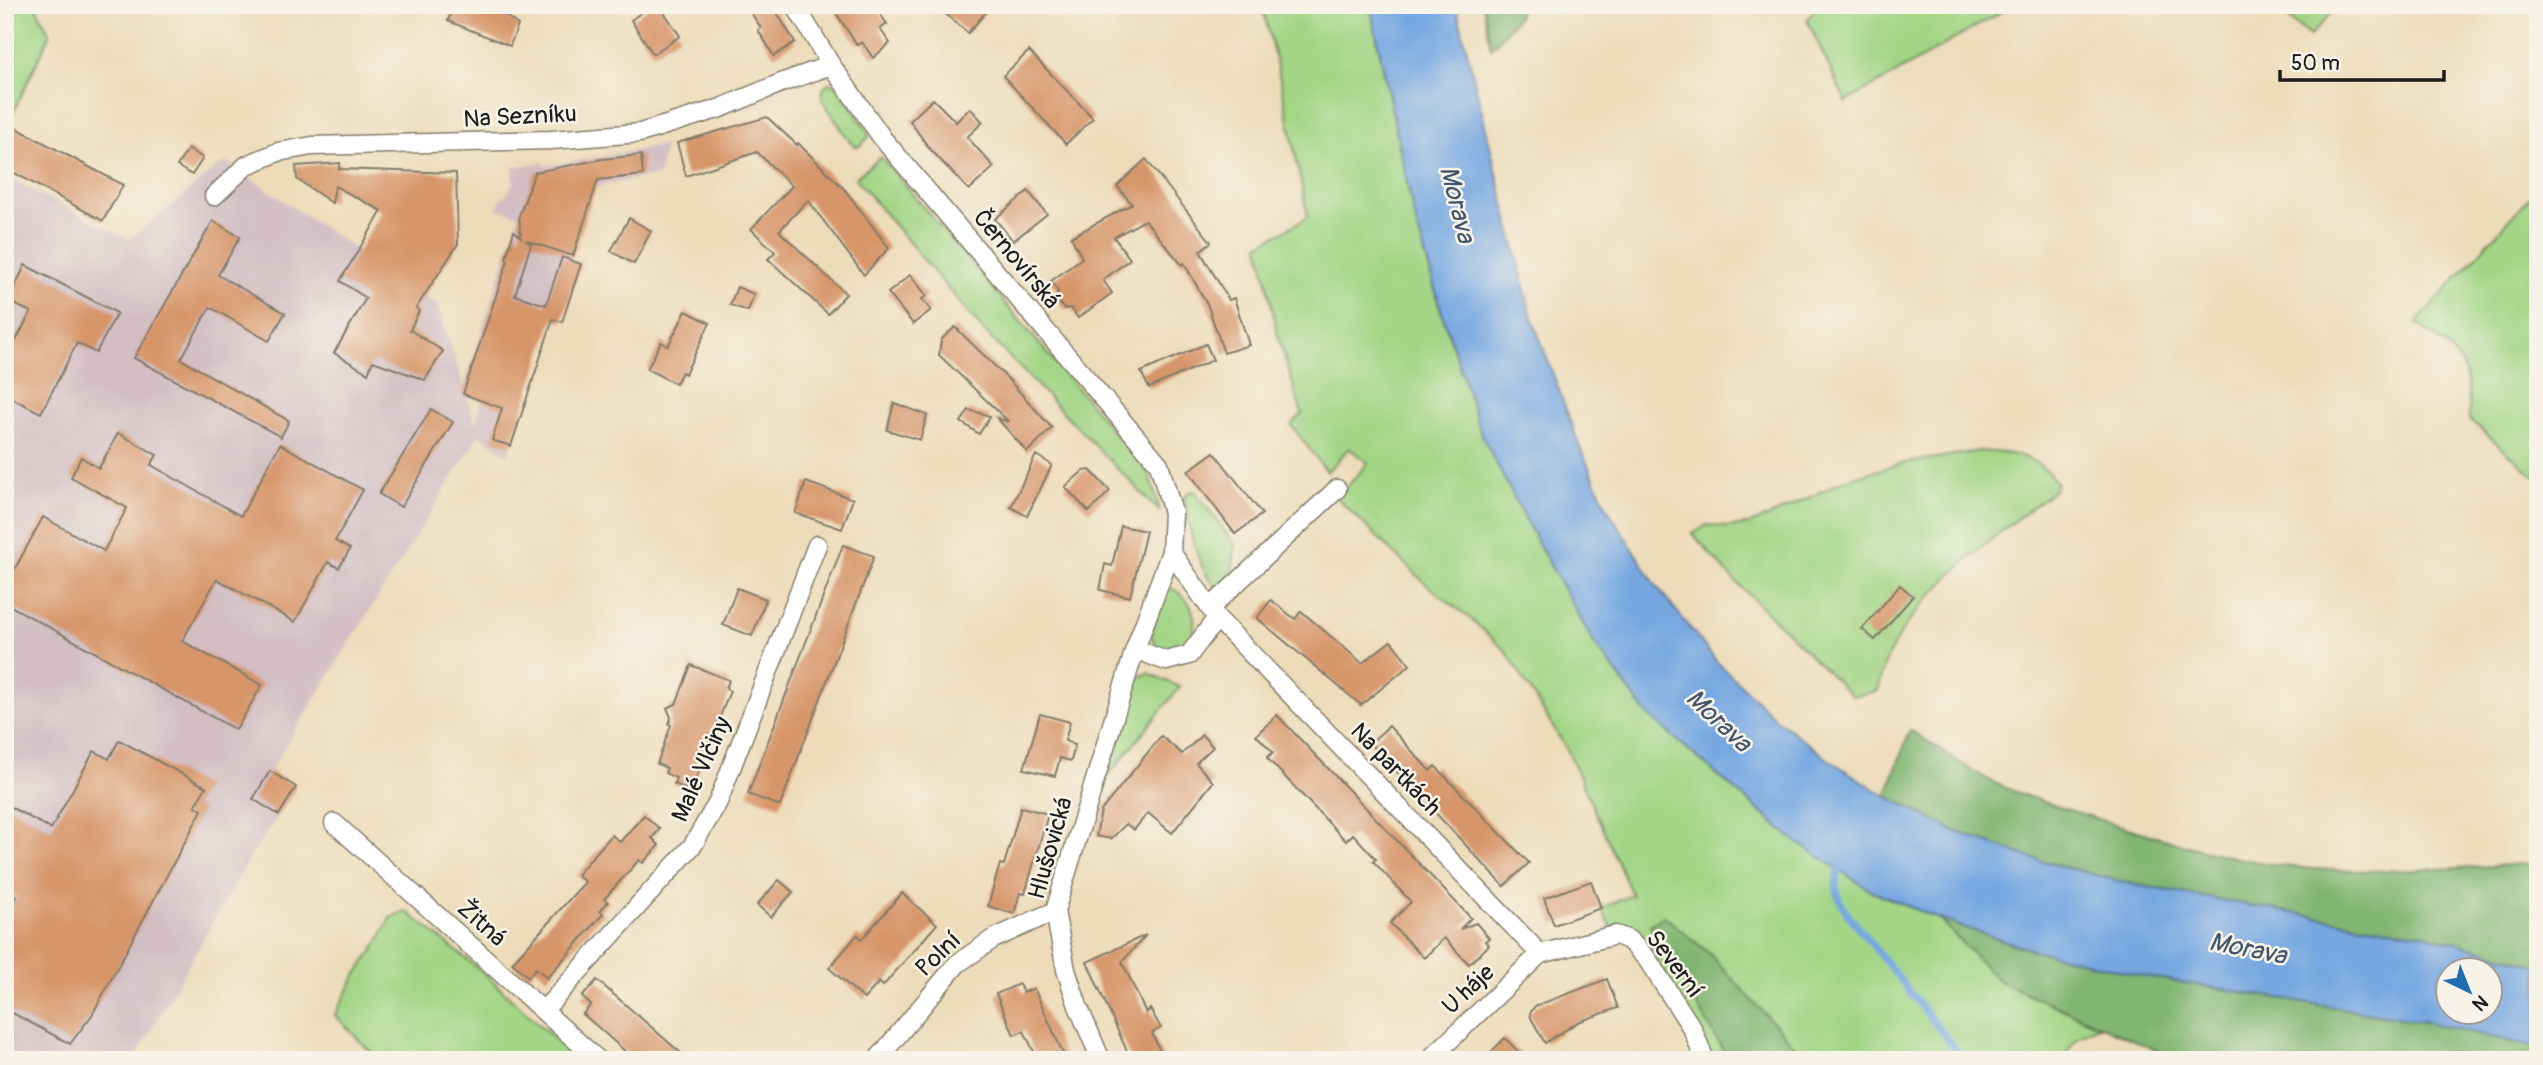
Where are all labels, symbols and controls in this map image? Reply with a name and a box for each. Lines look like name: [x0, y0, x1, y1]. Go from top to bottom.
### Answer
scale bar: [2280, 38, 2445, 82]
text: 50 m: [2291, 50, 2340, 77]
street label: Na Sezníku: [463, 99, 577, 134]
water label: Morava: [1432, 163, 1482, 248]
street label: Černovírská: [967, 204, 1066, 315]
water label: Morava: [1679, 682, 1759, 760]
street label: Malé Vlčiny: [665, 712, 737, 826]
street label: Na partkách: [1344, 717, 1447, 822]
street label: Hlušovická: [1022, 794, 1079, 903]
street label: Žitná: [451, 894, 512, 953]
street label: Severní: [1640, 925, 1709, 1004]
street label: Polní: [910, 926, 967, 983]
water label: Morava: [2207, 926, 2291, 972]
north arrow: [2434, 956, 2504, 1026]
street label: U háje: [1436, 958, 1501, 1021]
text: N: [2467, 990, 2493, 1016]

